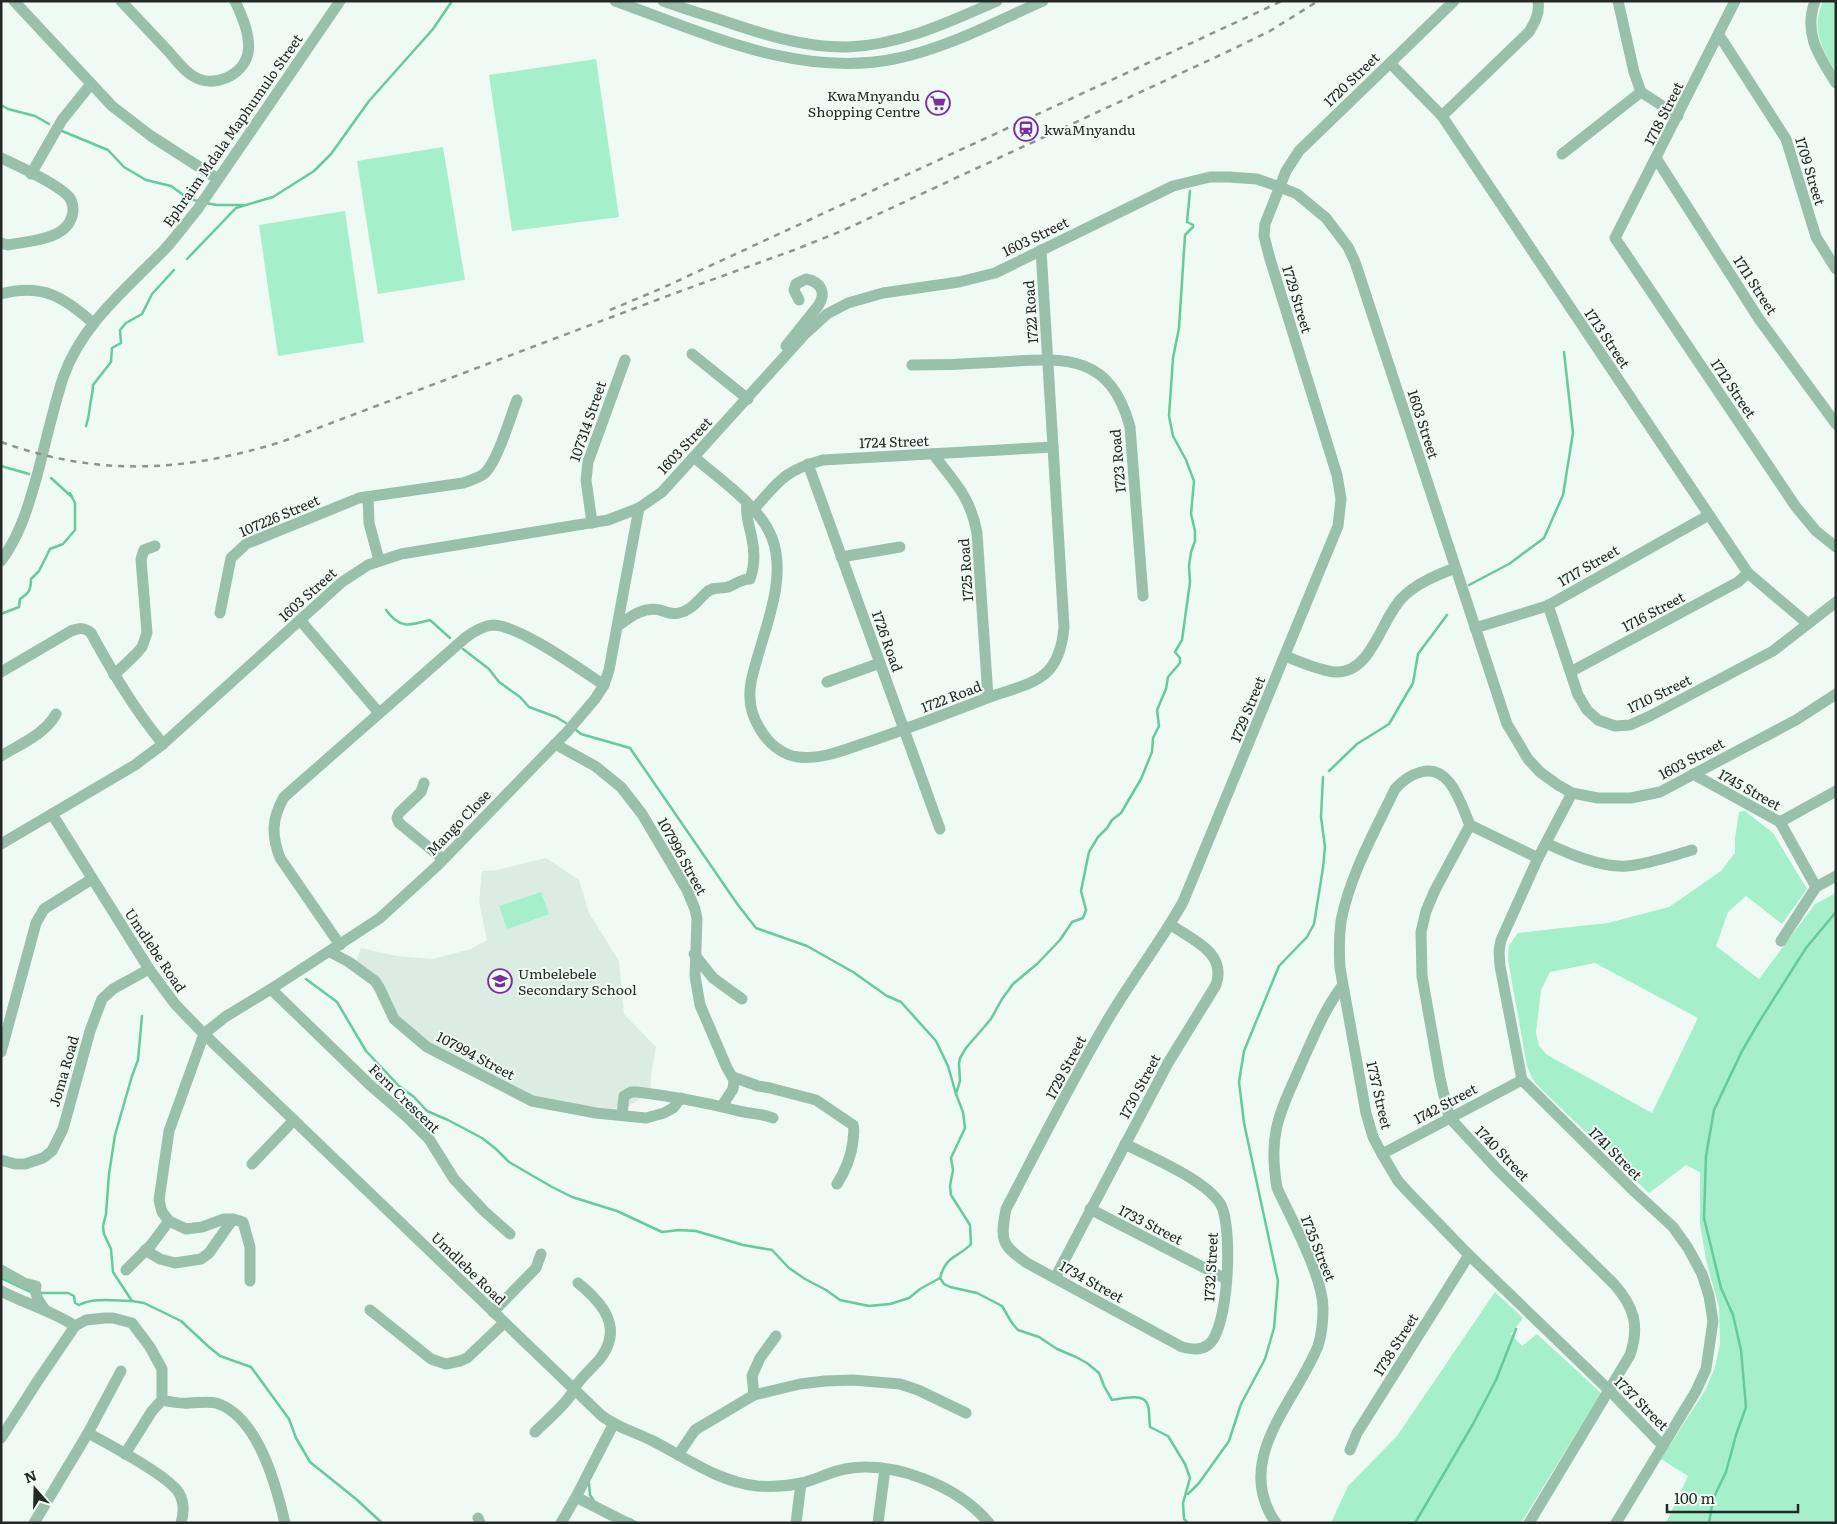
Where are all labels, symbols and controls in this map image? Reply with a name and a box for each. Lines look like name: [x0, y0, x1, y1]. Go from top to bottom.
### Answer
street label: Ephraim Mdala Maphumulo Street: [157, 29, 307, 231]
street label: 1720 Street: [1319, 47, 1384, 111]
street label: 1718 Street: [1639, 78, 1688, 148]
place label: KwaMnyandu Shopping Centre: [808, 85, 920, 121]
supermarket icon: KwaMnyandu Shopping Centre: [925, 90, 951, 116]
station icon: kwaMnyandu: [1013, 116, 1039, 142]
place label: kwaMnyandu: [1044, 119, 1136, 139]
street label: 1709 Street: [1791, 134, 1831, 208]
street label: 1603 Street: [998, 211, 1072, 261]
street label: 1711 Street: [1729, 252, 1783, 319]
street label: 1729 Street: [1278, 263, 1318, 336]
street label: 1722 Road: [1018, 279, 1042, 344]
street label: 1713 Street: [1581, 304, 1636, 372]
street label: 1712 Street: [1707, 354, 1762, 422]
street label: 107314 Street: [564, 378, 610, 464]
street label: 1603 Street: [1403, 387, 1445, 461]
street label: 1603 Street: [652, 412, 716, 478]
street label: 1723 Road: [1104, 428, 1130, 494]
street label: 1724 Street: [859, 430, 930, 452]
street label: 107226 Street: [236, 489, 323, 541]
street label: 1725 Road: [953, 537, 977, 602]
street label: 1717 Street: [1554, 539, 1623, 591]
street label: 1603 Street: [274, 562, 341, 625]
street label: 1716 Street: [1618, 586, 1688, 636]
street label: 1726 Road: [868, 608, 908, 675]
street label: 1710 Street: [1624, 669, 1695, 717]
street label: 1729 Street: [1225, 673, 1269, 745]
street label: 1722 Road: [918, 675, 985, 717]
street label: 1603 Street: [1655, 732, 1728, 784]
street label: 1745 Street: [1715, 764, 1785, 815]
street label: Mango Close: [421, 785, 495, 859]
street label: 107996 Street: [653, 814, 713, 899]
street label: Umdlebe Road: [121, 904, 192, 996]
place label: Umbelebele Secondary School: [518, 963, 637, 999]
school or university icon: Umbelebele Secondary School: [487, 968, 513, 994]
street label: 107994 Street: [433, 1026, 519, 1084]
street label: 1729 Street: [1040, 1031, 1090, 1102]
street label: Joma Road: [43, 1033, 83, 1109]
street label: 1730 Street: [1114, 1050, 1165, 1122]
street label: Fern Crescent: [365, 1059, 445, 1137]
street label: 1737 Street: [1362, 1059, 1398, 1131]
street label: 1742 Street: [1410, 1078, 1480, 1128]
street label: 1740 Street: [1471, 1121, 1535, 1185]
street label: 1741 Street: [1585, 1122, 1647, 1184]
street label: 1733 Street: [1115, 1199, 1187, 1249]
street label: 1735 Street: [1297, 1212, 1341, 1284]
street label: Umdlebe Road: [427, 1227, 511, 1309]
street label: 1732 Street: [1198, 1232, 1222, 1302]
street label: 1734 Street: [1056, 1255, 1128, 1307]
street label: 1738 Street: [1368, 1309, 1422, 1379]
street label: 1737 Street: [1610, 1371, 1674, 1435]
north arrow: [10, 1464, 60, 1514]
text: N: [21, 1464, 39, 1487]
scale bar: [1667, 1482, 1798, 1514]
text: 100 m: [1674, 1486, 1715, 1509]

